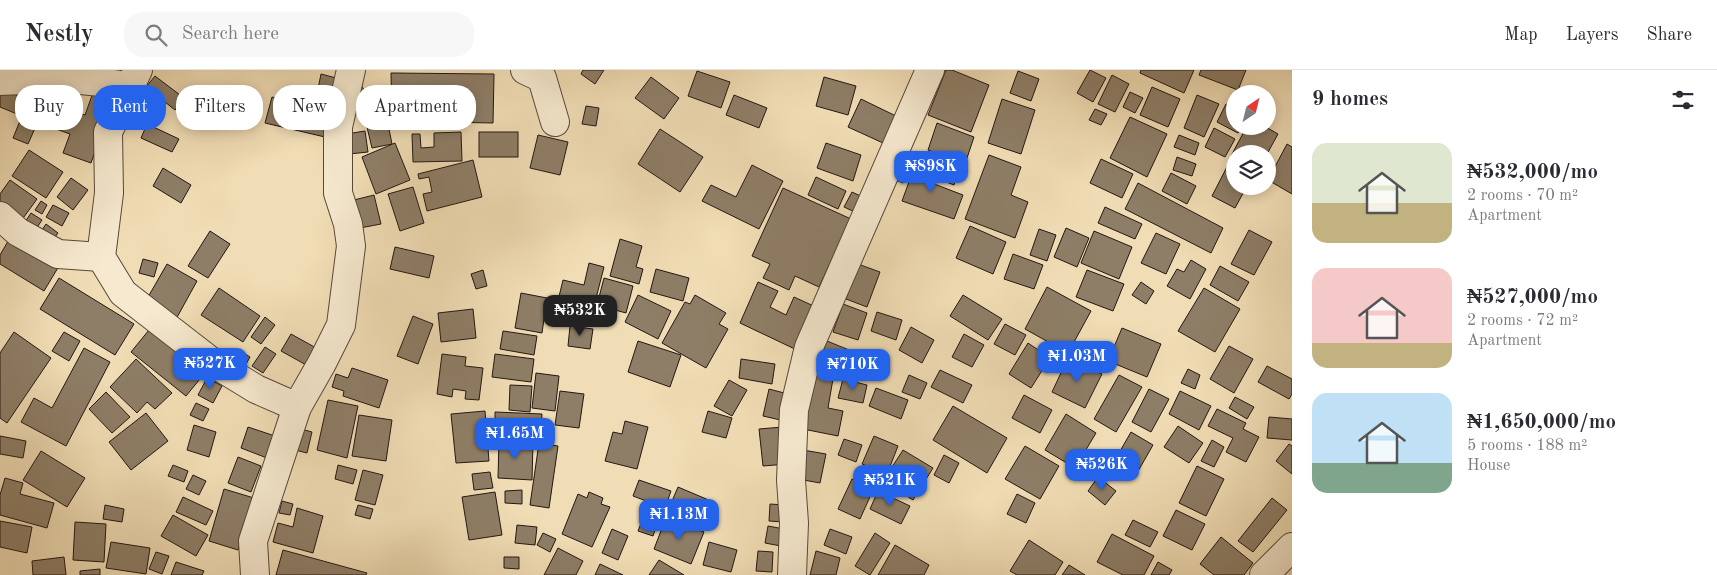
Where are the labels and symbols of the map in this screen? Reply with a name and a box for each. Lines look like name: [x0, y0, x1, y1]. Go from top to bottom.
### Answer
north arrow: [1226, 85, 1276, 135]
pin: ₦898K: [896, 150, 966, 193]
pin: ₦532K: [545, 294, 615, 337]
pin: ₦1.03M: [1036, 340, 1118, 383]
pin: ₦527K: [175, 348, 245, 390]
pin: ₦710K: [818, 348, 888, 391]
pin: ₦1.65M: [474, 418, 556, 460]
pin: ₦526K: [1067, 448, 1137, 491]
pin: ₦521K: [855, 464, 925, 507]
pin: ₦1.13M: [638, 498, 720, 541]

